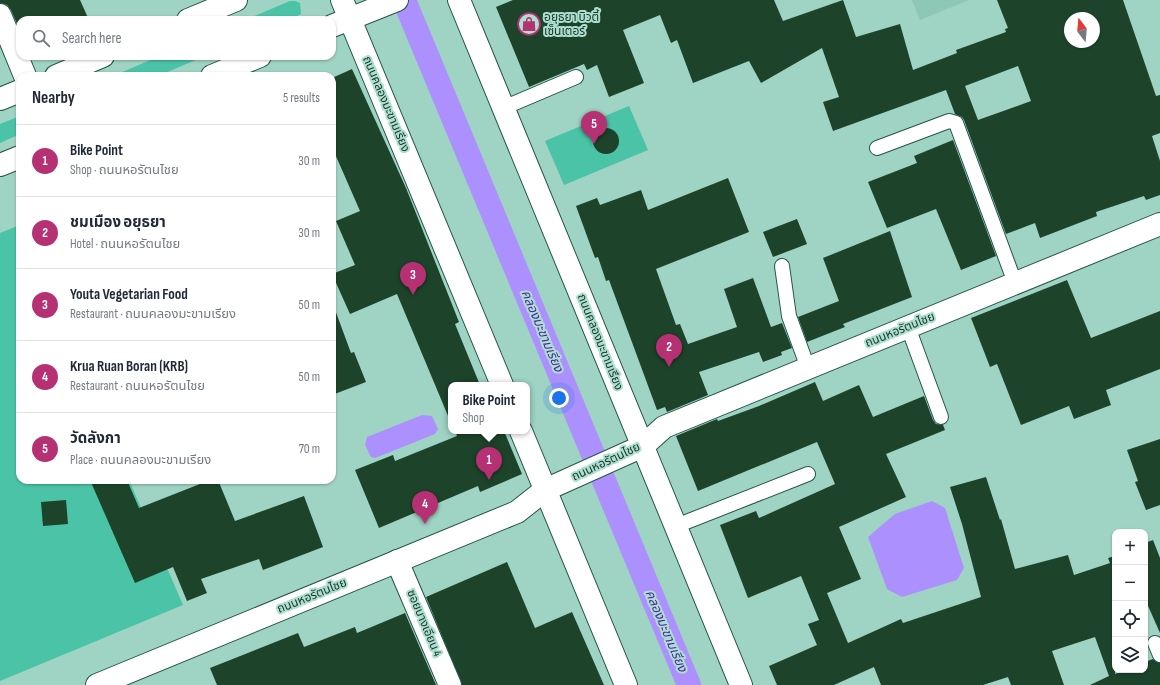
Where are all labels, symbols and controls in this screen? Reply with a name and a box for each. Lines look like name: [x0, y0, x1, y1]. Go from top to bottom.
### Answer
place label: อยุธยา บิวตี้ เซ็นเตอร์: [544, 8, 599, 39]
shop icon: อยุธยา บิวตี้ เซ็นเตอร์: [516, 11, 542, 37]
north arrow: [1064, 12, 1100, 48]
search box: [16, 16, 336, 60]
icon: search: [30, 27, 52, 49]
text: Search here: [62, 29, 122, 48]
street label: ถนนคลองมะขามเรียง: [359, 54, 413, 154]
text: Nearby: [32, 88, 75, 108]
text: 5 results: [283, 90, 320, 106]
pin: 5: [581, 111, 607, 144]
text: Bike Point: [70, 141, 123, 160]
text: 1: [42, 153, 48, 169]
text: 30 m: [298, 153, 320, 169]
text: Shop · ถนนหอรัตนไชย: [70, 162, 179, 178]
text: ชมเมือง อยุธยา: [70, 213, 166, 232]
text: 2: [42, 225, 48, 241]
text: 30 m: [298, 225, 320, 241]
text: Hotel · ถนนหอรัตนไชย: [70, 236, 180, 252]
pin: 3: [400, 262, 426, 295]
text: Youta Vegetarian Food: [70, 285, 188, 304]
water label: คลองมะขามเรียง: [518, 288, 567, 375]
street label: ถนนคลองมะขามเรียง: [574, 292, 626, 392]
text: 3: [42, 297, 48, 313]
text: 50 m: [299, 297, 320, 313]
text: Restaurant · ถนนคลองมะขามเรียง: [70, 306, 236, 322]
street label: ถนนหอรัตนไชย: [863, 309, 937, 351]
pin: 2: [656, 334, 682, 367]
text: Krua Ruan Boran (KRB): [70, 357, 188, 376]
text: 4: [42, 369, 48, 385]
text: 50 m: [299, 369, 320, 385]
text: Restaurant · ถนนหอรัตนไชย: [70, 378, 205, 394]
popup: [448, 382, 530, 434]
your location: [549, 388, 569, 408]
text: Bike Point: [462, 391, 516, 410]
text: Shop: [462, 410, 484, 426]
text: วัดลังกา: [70, 429, 121, 448]
street label: ถนนหอรัตนไชย: [569, 440, 643, 484]
text: 5: [42, 441, 48, 457]
text: 70 m: [299, 441, 320, 457]
pin: 1: [476, 447, 502, 480]
text: Place · ถนนคลองมะขามเรียง: [70, 452, 211, 468]
pin: 4: [412, 491, 438, 524]
map controls: [1112, 529, 1148, 673]
button: +: [1112, 529, 1148, 565]
button: −: [1112, 565, 1148, 601]
street label: ถนนหอรัตนไชย: [275, 575, 349, 617]
street label: ซอยบางเอียน 4: [403, 587, 445, 659]
water label: คลองมะขามเรียง: [642, 588, 691, 675]
button: locate: [1112, 601, 1148, 637]
button: layers: [1112, 637, 1148, 673]

